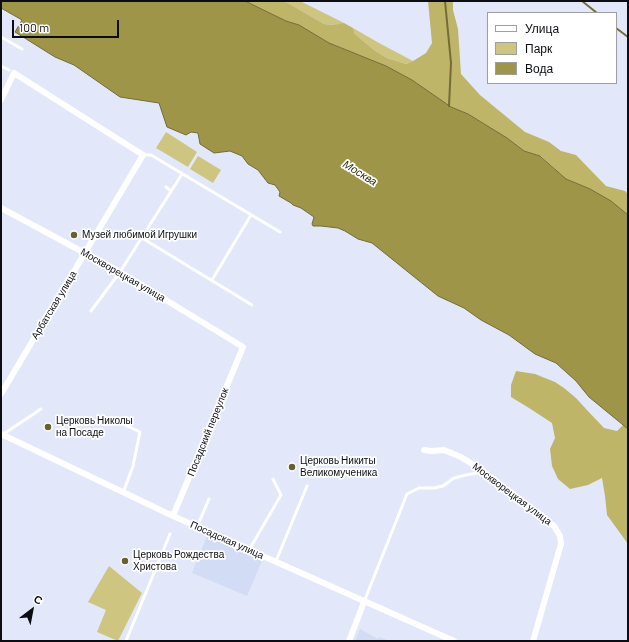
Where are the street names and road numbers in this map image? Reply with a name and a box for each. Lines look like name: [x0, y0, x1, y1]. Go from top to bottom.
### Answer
street label: Москворецкая улица: [78, 246, 168, 304]
street label: Арбатская улица: [29, 269, 79, 341]
street label: Посадский переулок: [185, 386, 231, 478]
street label: Москворецкая улица: [470, 460, 554, 528]
street label: Посадская улица: [188, 518, 266, 562]

